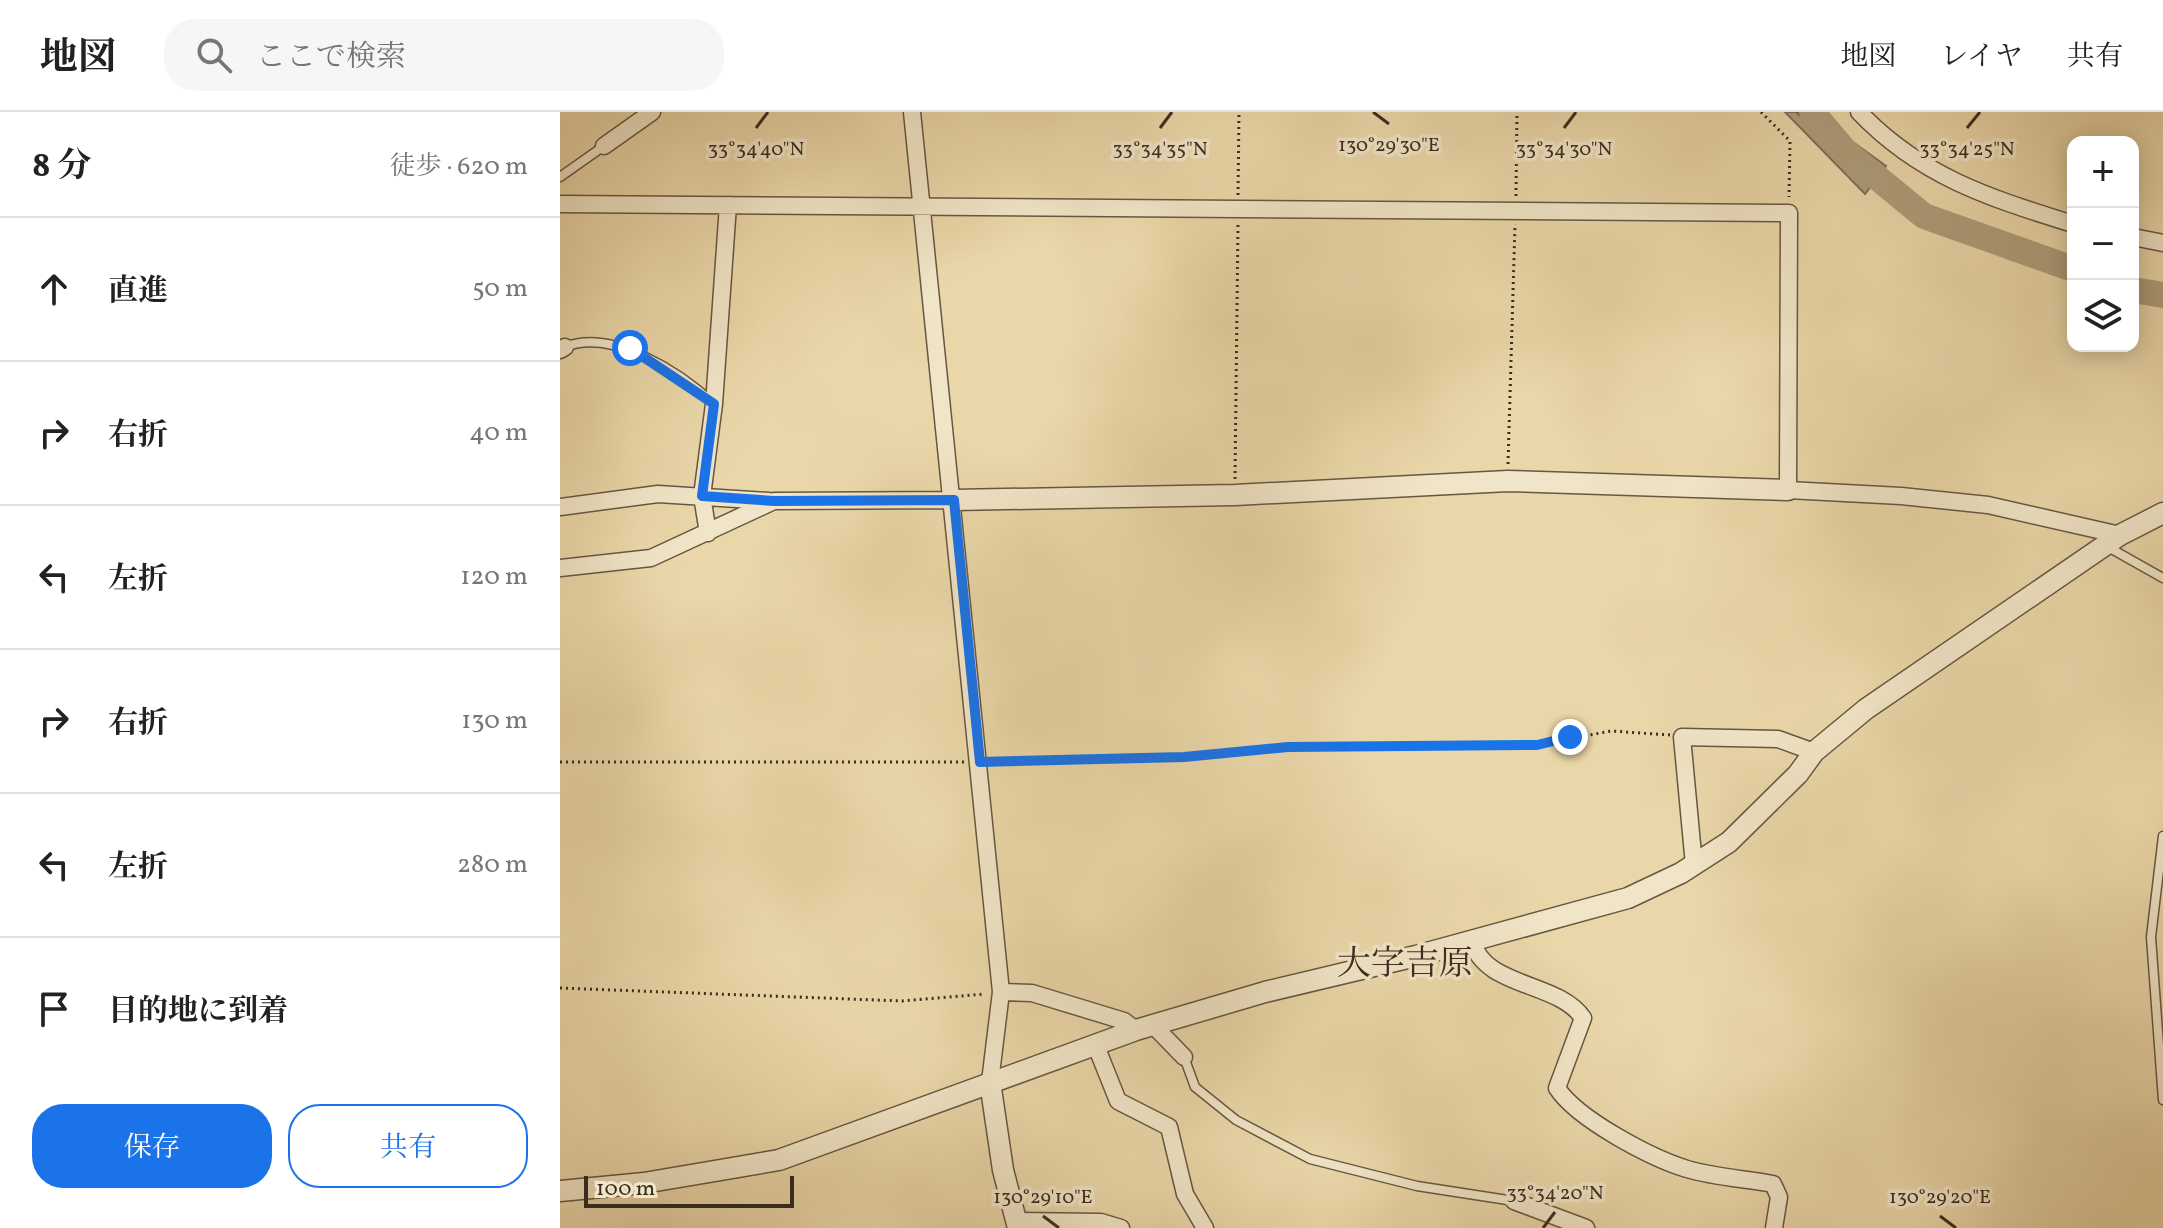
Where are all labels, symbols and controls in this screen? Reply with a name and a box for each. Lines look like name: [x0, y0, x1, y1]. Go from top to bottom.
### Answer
search box: [164, 19, 724, 91]
text: 地図: [40, 33, 116, 86]
icon: search: [192, 33, 236, 77]
text: ここで検索: [256, 37, 406, 79]
text: 地図: [1840, 38, 1896, 77]
text: レイヤ: [1940, 38, 2023, 77]
text: 共有: [2067, 38, 2123, 77]
text: 130°29'30"E: [1338, 132, 1440, 160]
text: 33°34'40"N: [708, 136, 804, 164]
text: 33°34'35"N: [1113, 136, 1208, 164]
text: 33°34'30"N: [1516, 136, 1612, 164]
text: 33°34'25"N: [1919, 136, 2015, 164]
map controls: [2067, 136, 2139, 352]
button: +: [2067, 136, 2139, 208]
text: 8 分: [32, 144, 91, 191]
text: 徒歩 · 620 m: [390, 149, 528, 185]
button: −: [2067, 208, 2139, 280]
icon: ahead: [32, 267, 76, 311]
text: 直進: [108, 271, 168, 313]
text: 50 m: [472, 271, 528, 307]
button: layers: [2067, 280, 2139, 352]
route start: [612, 330, 648, 366]
icon: right: [32, 411, 76, 455]
text: 右折: [108, 415, 168, 457]
text: 40 m: [469, 415, 528, 451]
icon: left: [32, 555, 76, 599]
text: 左折: [108, 559, 168, 601]
text: 120 m: [460, 559, 528, 595]
icon: right: [32, 699, 76, 743]
text: 右折: [108, 703, 168, 745]
text: 130 m: [461, 703, 528, 739]
route end: [1552, 719, 1588, 755]
icon: left: [32, 843, 76, 887]
text: 左折: [108, 847, 168, 889]
text: 280 m: [457, 847, 528, 883]
district label: 大字吉原: [1337, 942, 1473, 989]
icon: arrive: [32, 987, 76, 1031]
text: 目的地に到着: [108, 991, 288, 1033]
button: 保存: [32, 1104, 272, 1188]
button: 共有: [288, 1104, 528, 1188]
scale bar: [584, 1172, 794, 1208]
text: 100 m: [596, 1174, 655, 1205]
text: 33°34'20"N: [1506, 1180, 1604, 1208]
text: 130°29'10"E: [993, 1184, 1093, 1212]
text: 130°29'20"E: [1889, 1184, 1991, 1212]

